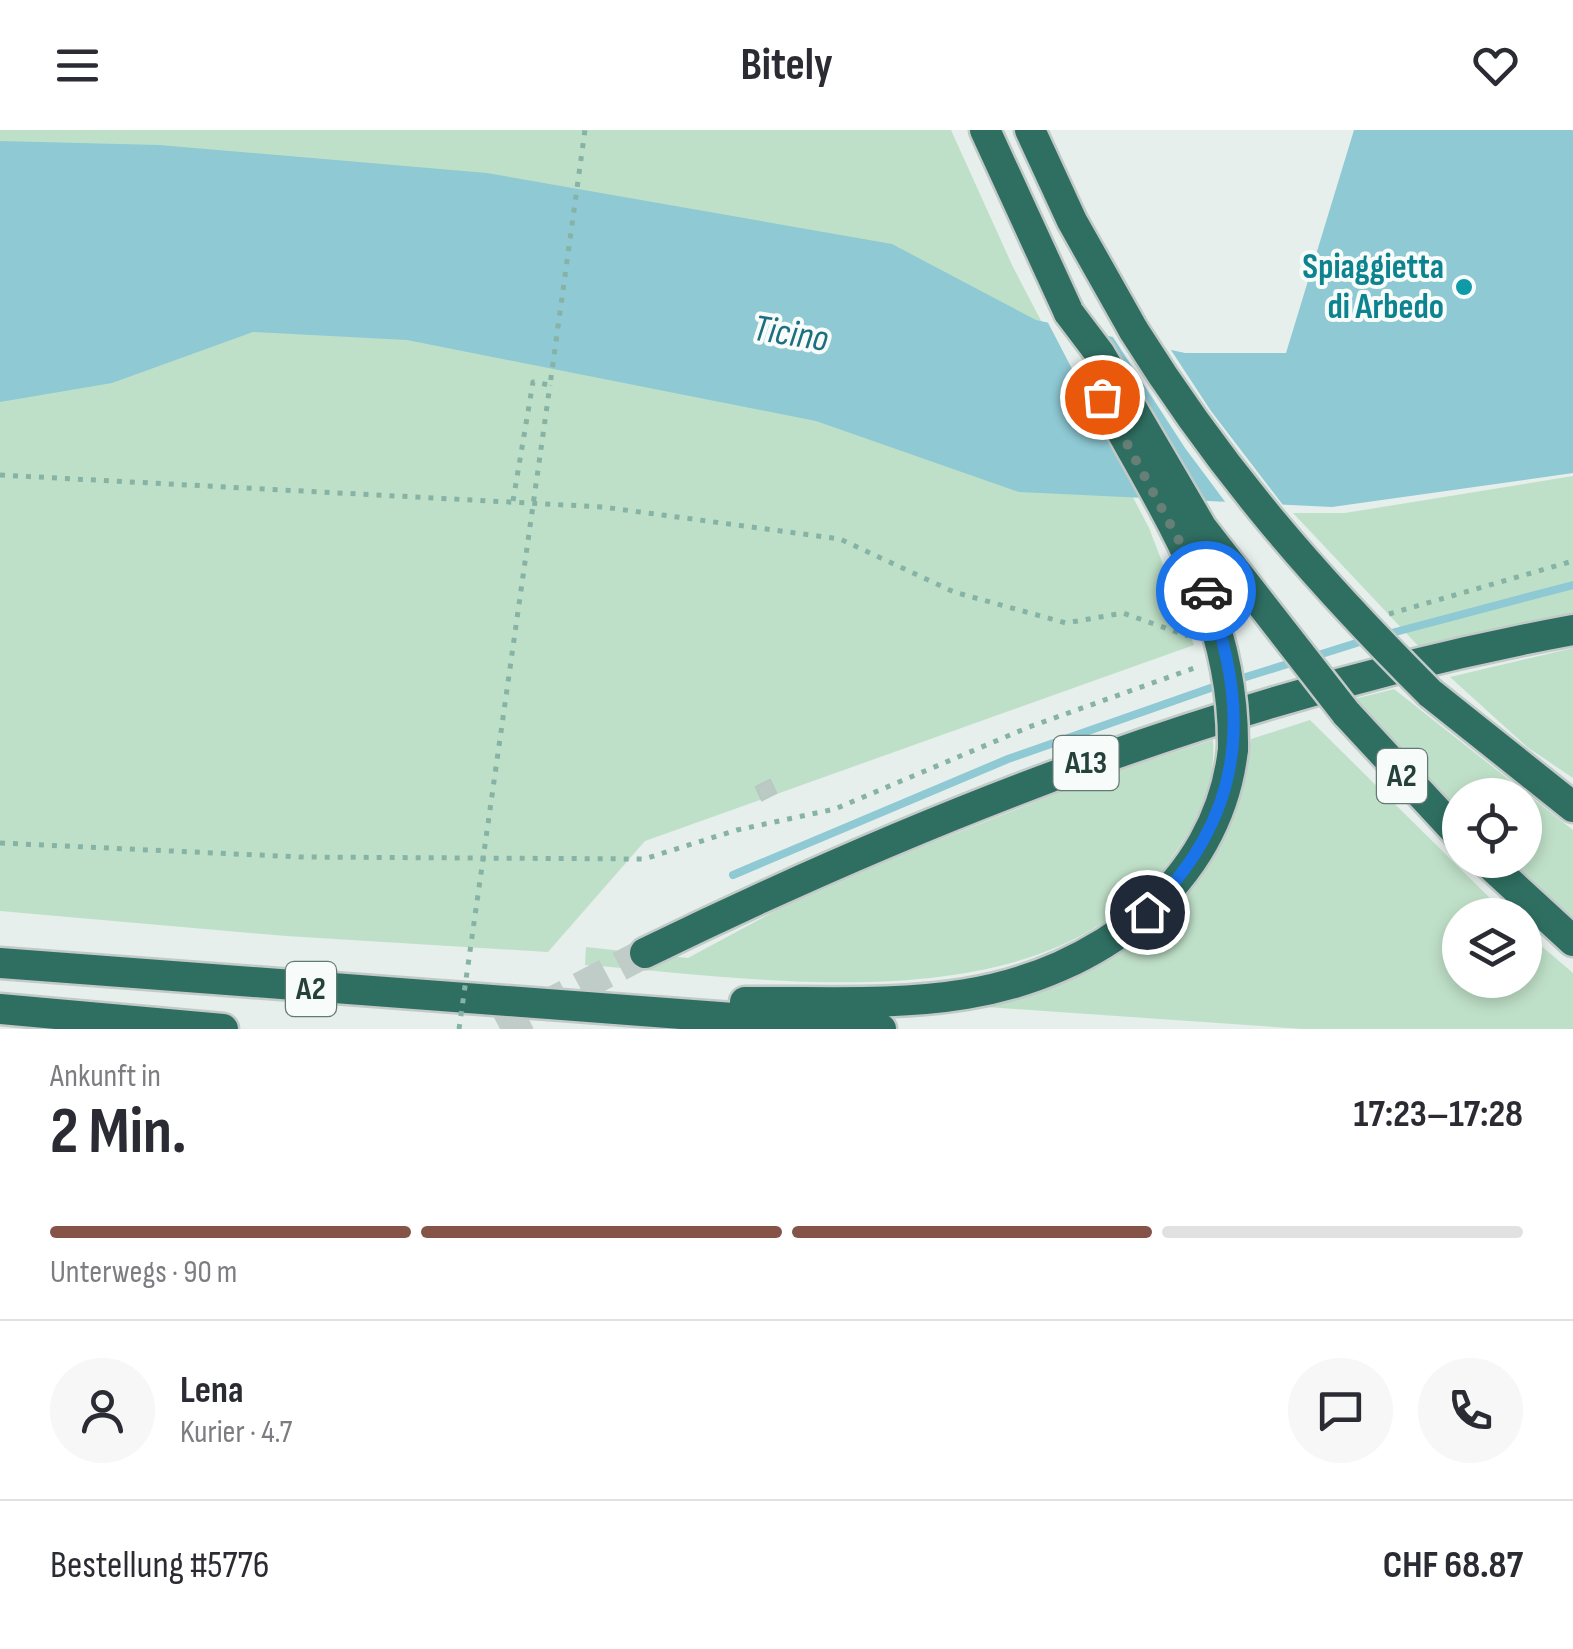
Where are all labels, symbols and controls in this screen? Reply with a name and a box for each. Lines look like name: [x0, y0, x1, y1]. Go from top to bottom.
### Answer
icon: menu: [50, 38, 105, 93]
text: Bitely: [740, 38, 833, 93]
icon: heart: [1468, 38, 1523, 93]
place label: Spiaggietta di Arbedo: [1302, 246, 1444, 329]
marker: Spiaggietta di Arbedo: [1453, 276, 1475, 298]
water label: Ticino: [750, 306, 832, 362]
pin: [1060, 355, 1145, 440]
icon: bag: [1075, 370, 1130, 425]
courier: [1156, 541, 1256, 641]
icon: car: [1179, 564, 1234, 619]
road number: A13: [1054, 736, 1118, 790]
road number: A2: [1377, 749, 1427, 803]
map controls: [1442, 778, 1542, 998]
button: locate: [1442, 778, 1542, 878]
pin: [1105, 870, 1190, 955]
icon: home: [1120, 885, 1175, 940]
button: layers: [1442, 898, 1542, 998]
road number: A2: [286, 962, 336, 1016]
text: Ankunft in: [50, 1057, 161, 1096]
text: 17:23–17:28: [1354, 1092, 1523, 1137]
text: 2 Min.: [50, 1094, 187, 1172]
text: Unterwegs · 90 m: [50, 1253, 237, 1292]
button: person: [50, 1358, 155, 1463]
button: chat: [1288, 1358, 1393, 1463]
button: phone: [1418, 1358, 1523, 1463]
text: Lena: [180, 1368, 243, 1413]
text: Kurier · 4.7: [180, 1413, 292, 1452]
text: Bestellung #5776: [50, 1543, 269, 1588]
text: CHF 68.87: [1383, 1543, 1523, 1588]

